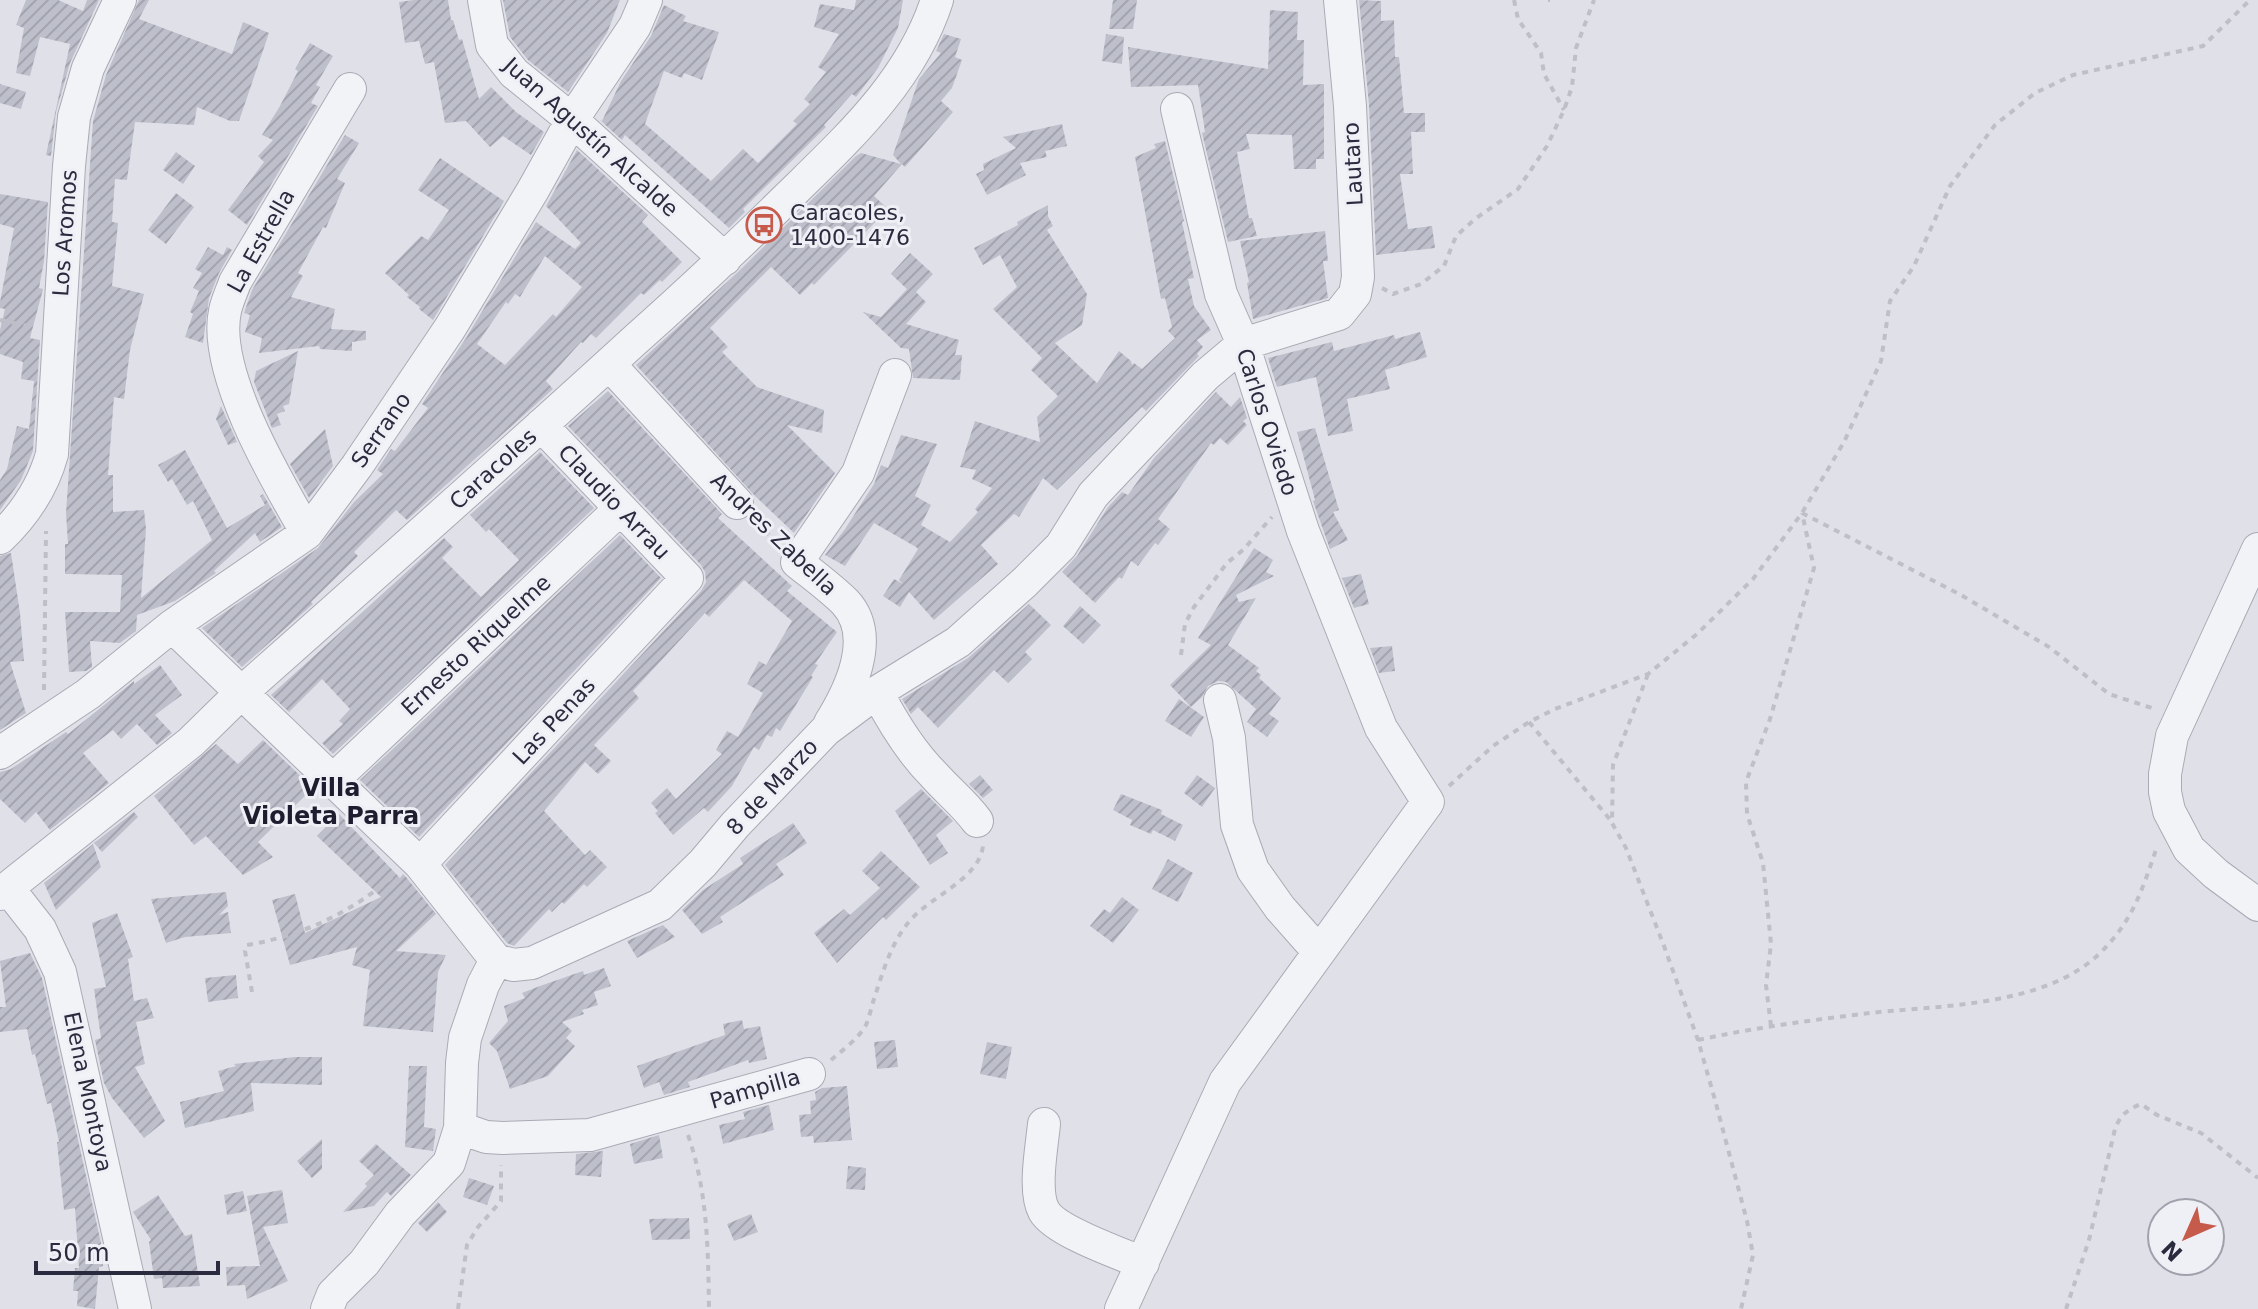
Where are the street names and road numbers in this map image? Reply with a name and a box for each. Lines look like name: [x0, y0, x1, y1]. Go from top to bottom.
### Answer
street label: Juan Agustín Alcalde: [497, 51, 683, 222]
street label: Lautaro: [1338, 121, 1368, 207]
street label: Los Aromos: [48, 169, 82, 297]
street label: La Estrella: [222, 185, 300, 297]
street label: Carlos Oviedo: [1231, 345, 1303, 499]
street label: Serrano: [346, 388, 416, 472]
street label: Caracoles: [444, 424, 542, 514]
street label: Claudio Arrau: [553, 440, 675, 564]
street label: Andres Zabella: [706, 468, 842, 600]
street label: Ernesto Riquelme: [396, 570, 556, 720]
street label: Las Penas: [508, 673, 600, 769]
street label: 8 de Marzo: [721, 734, 823, 840]
street label: Elena Montoya: [59, 1010, 117, 1174]
street label: Pampilla: [707, 1064, 803, 1114]

